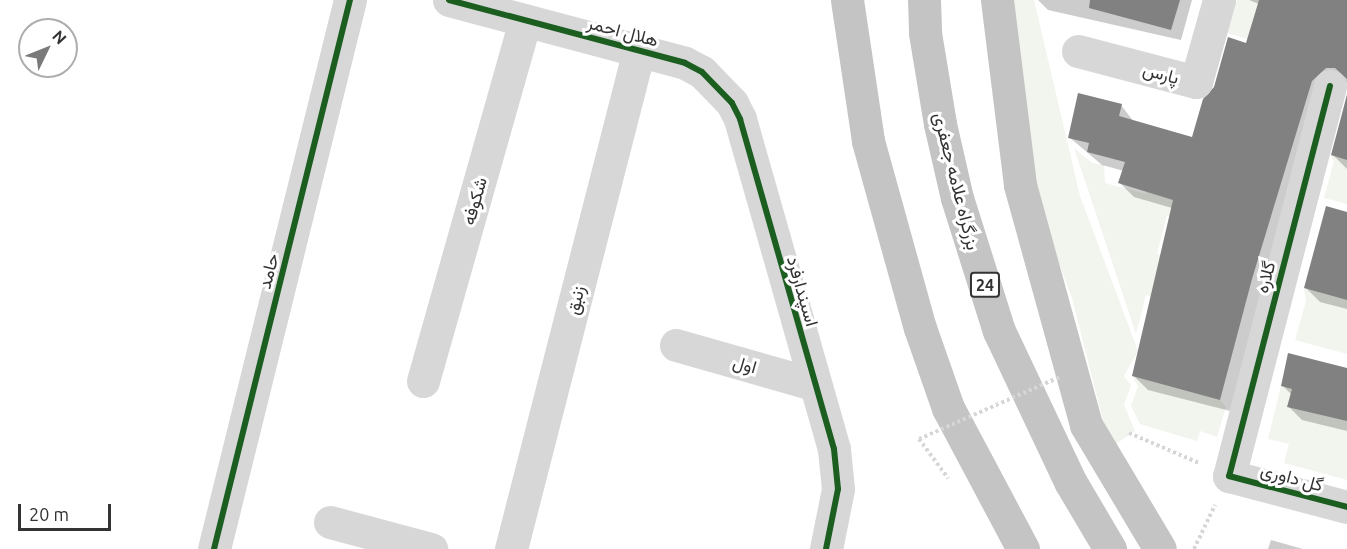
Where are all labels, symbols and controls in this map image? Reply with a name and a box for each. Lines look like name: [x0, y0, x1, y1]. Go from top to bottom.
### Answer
street label: هلال احمر: [585, 11, 661, 51]
north arrow: [18, 18, 78, 78]
text: N: [49, 27, 70, 48]
street label: پارس: [1141, 58, 1181, 88]
street label: بزرگراه علامه جعفری: [929, 110, 985, 252]
street label: شکوفه: [457, 174, 491, 228]
street label: حامد: [253, 251, 283, 291]
street label: اسپندارفرد: [783, 253, 823, 329]
street label: گلاره: [1250, 259, 1280, 295]
road number: 24: [968, 272, 1002, 298]
street label: زنبق: [561, 283, 589, 317]
street label: اول: [731, 350, 759, 378]
street label: گل داوری: [1258, 458, 1326, 496]
scale bar: [21, 492, 114, 530]
text: 20 m: [29, 504, 69, 524]

